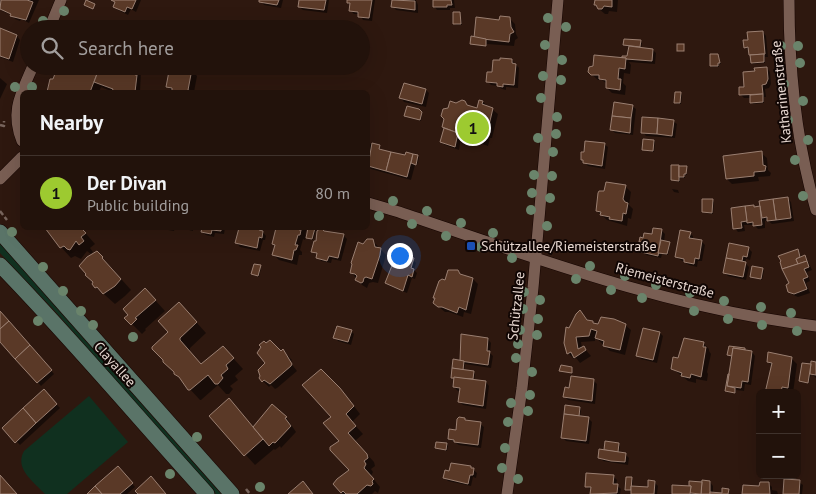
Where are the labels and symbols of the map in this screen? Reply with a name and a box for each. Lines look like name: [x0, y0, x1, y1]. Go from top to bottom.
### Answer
street label: Katharinenstraße: [767, 40, 795, 144]
pin: 1: [457, 109, 489, 147]
place label: Schützallee/Riemeisterstraße: [481, 237, 657, 255]
marker: Schützallee/Riemeisterstraße: [465, 240, 477, 252]
your location: [387, 243, 413, 269]
street label: Riemeisterstraße: [614, 258, 716, 302]
street label: Schützallee: [503, 271, 529, 341]
street label: Clayallee: [90, 338, 140, 390]

